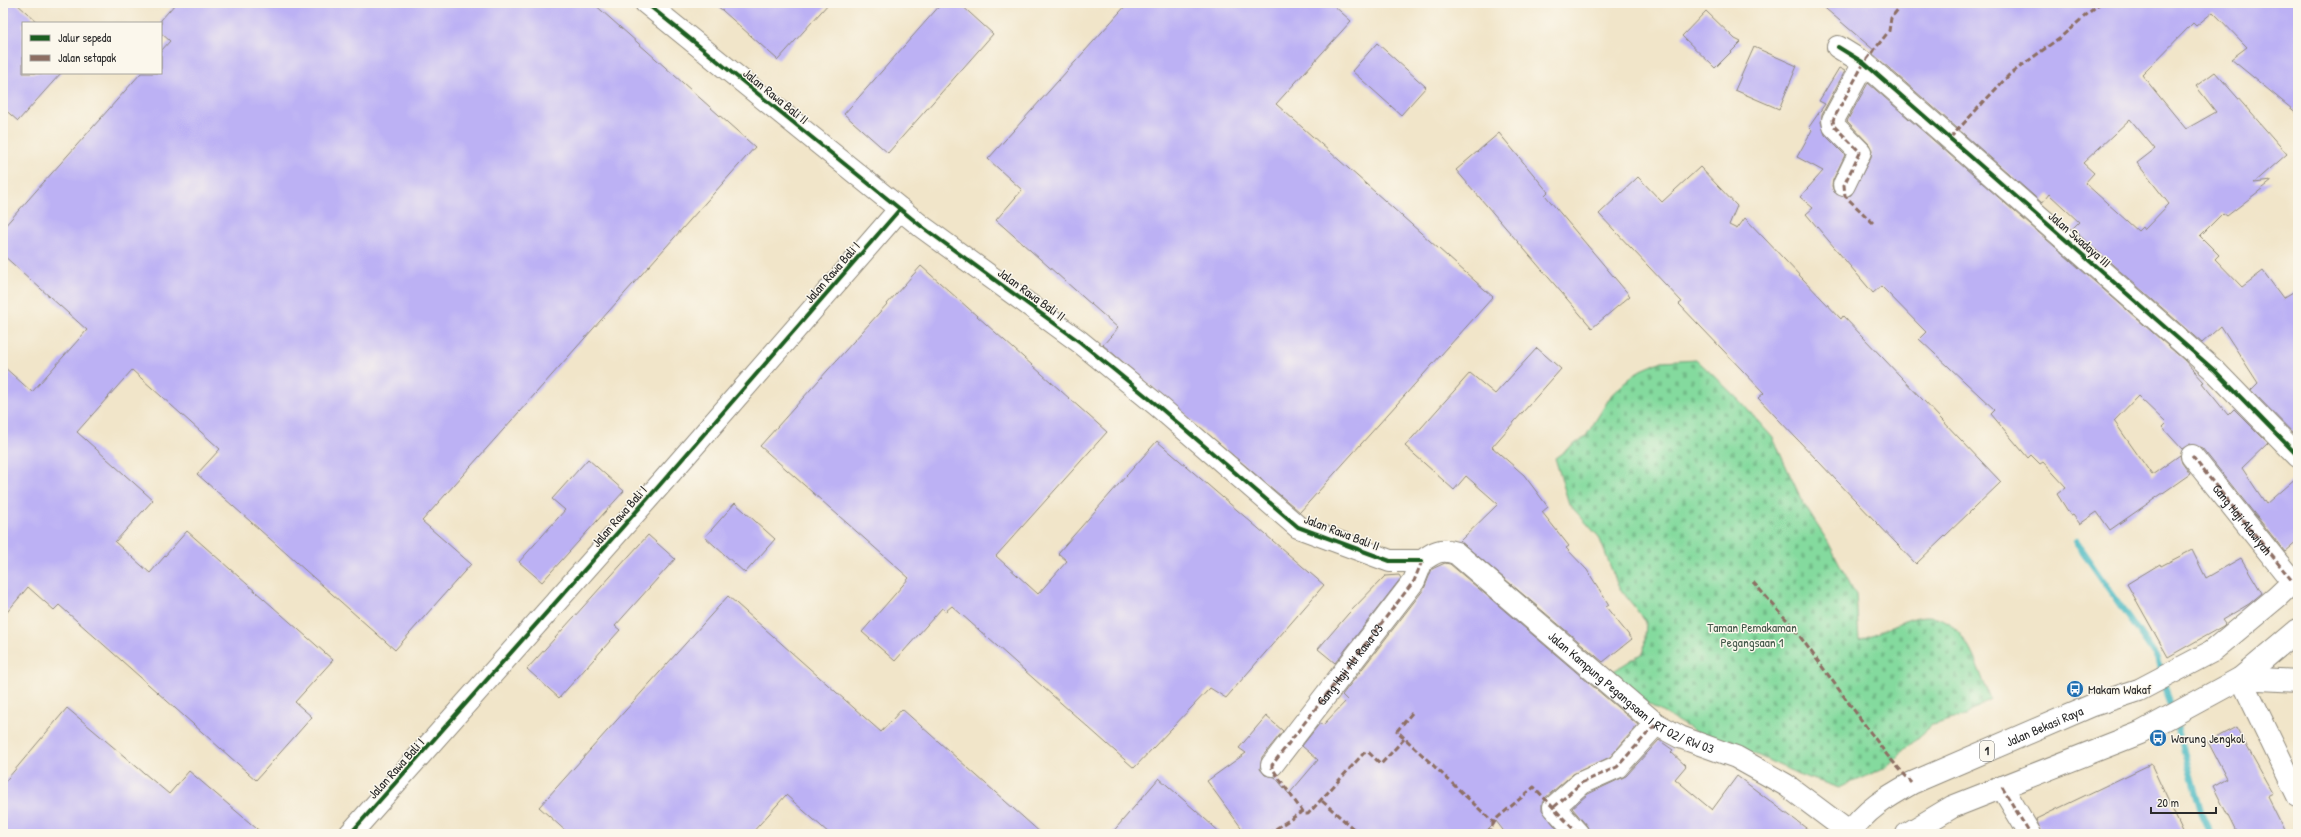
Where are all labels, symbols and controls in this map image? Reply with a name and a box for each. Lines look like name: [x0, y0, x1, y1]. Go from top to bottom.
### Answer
legend: [22, 22, 162, 74]
text: Jalur sepeda: [58, 29, 112, 46]
text: Jalan setapak: [58, 49, 116, 66]
street label: Jalan Rawa Bali II: [739, 64, 813, 128]
street label: Jalan Swadaya III: [2045, 207, 2115, 271]
street label: Jalan Rawa Bali I: [800, 237, 864, 307]
street label: Jalan Rawa Bali II: [995, 263, 1069, 325]
street label: Gang Haji Alawiyah: [2209, 480, 2277, 559]
street label: Jalan Rawa Bali I: [587, 481, 651, 551]
street label: Jalan Rawa Bali II: [1302, 509, 1382, 555]
park label: Taman Pemakaman Pegangsaan 1: [1707, 618, 1797, 651]
street label: Gang Haji Ali Rawa 03: [1312, 620, 1387, 709]
street label: Jalan Kampung Pegangsaan I RT 02/ RW 03: [1545, 627, 1717, 758]
bus stop icon: Makam Wakaf: [2065, 679, 2085, 699]
place label: Makam Wakaf: [2088, 680, 2152, 698]
street label: Jalan Bekasi Raya: [2003, 701, 2086, 751]
bus stop icon: Warung Jengkol: [2148, 728, 2168, 748]
place label: Warung Jengkol: [2171, 729, 2245, 747]
street label: Jalan Rawa Bali I: [364, 734, 428, 802]
road number: 1: [1980, 741, 1994, 761]
scale bar: [2151, 789, 2216, 815]
text: 20 m: [2157, 794, 2179, 811]

